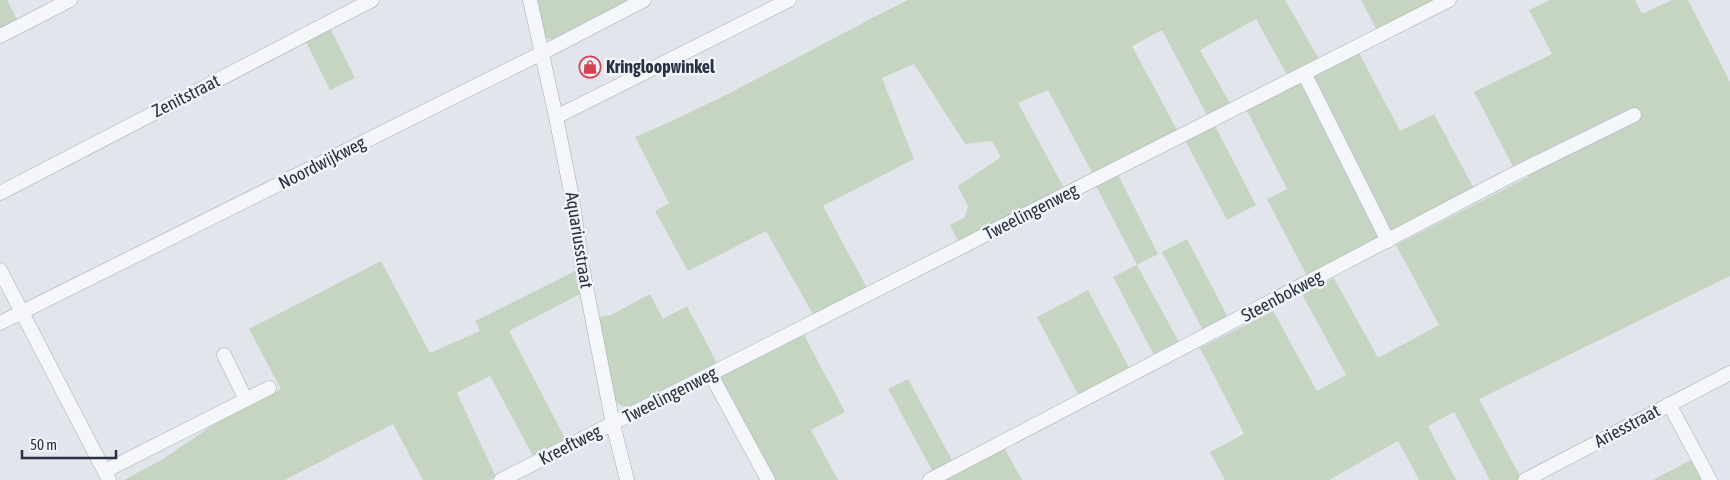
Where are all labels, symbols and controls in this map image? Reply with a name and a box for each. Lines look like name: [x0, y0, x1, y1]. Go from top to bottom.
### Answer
shop icon: Kringloopwinkel: [578, 55, 602, 79]
place label: Kringloopwinkel: [606, 56, 715, 77]
street label: Zenitstraat: [149, 70, 223, 121]
street label: Noordwijkweg: [275, 132, 369, 193]
street label: Tweelingenweg: [980, 179, 1081, 244]
street label: Aquariusstraat: [562, 190, 597, 290]
street label: Steenbokweg: [1238, 265, 1326, 326]
street label: Tweelingenweg: [619, 362, 720, 427]
street label: Ariesstraat: [1590, 400, 1663, 452]
street label: Kreeftweg: [535, 420, 605, 469]
scale bar: [22, 428, 116, 460]
text: 50 m: [30, 436, 57, 453]

